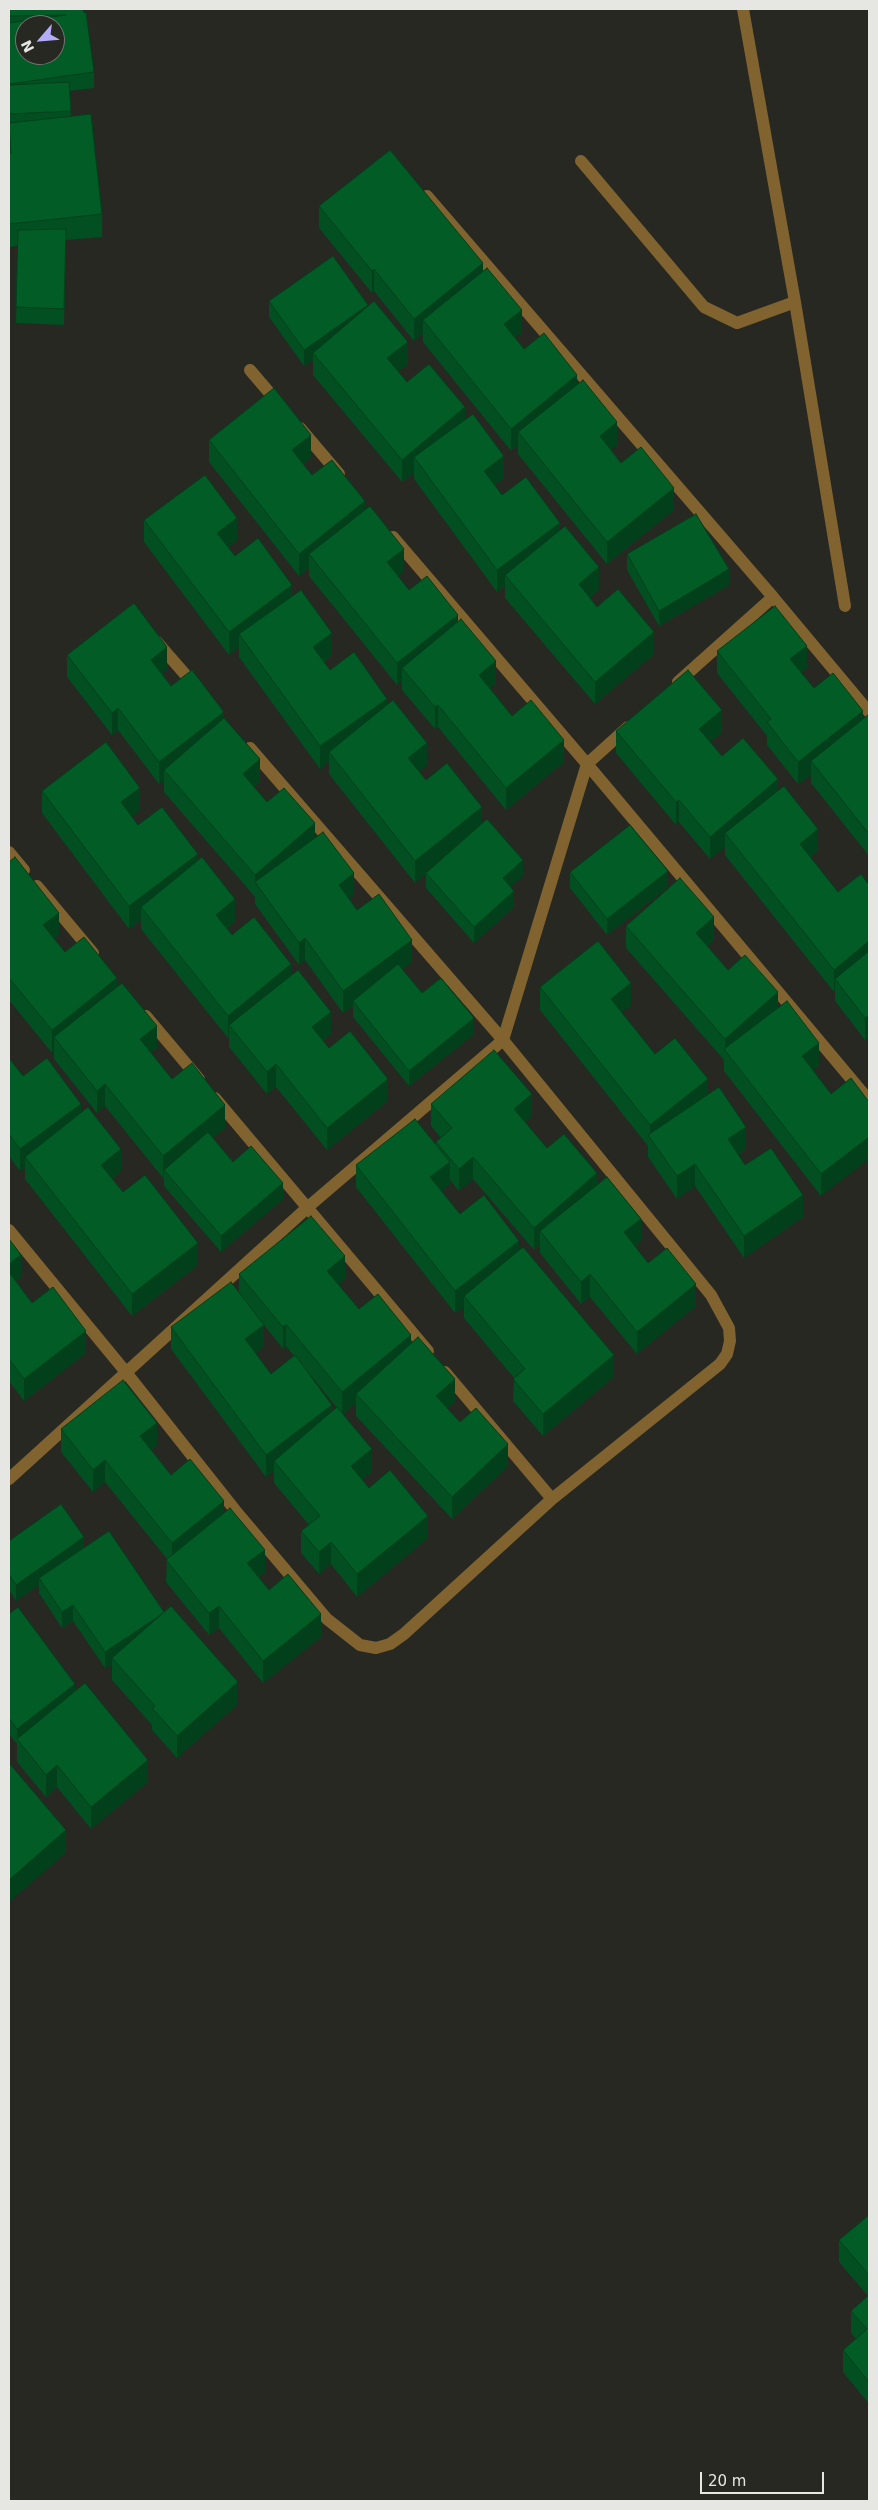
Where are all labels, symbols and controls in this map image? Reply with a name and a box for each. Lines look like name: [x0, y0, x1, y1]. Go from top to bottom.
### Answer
north arrow: [15, 15, 65, 65]
text: N: [18, 38, 37, 55]
scale bar: [703, 2462, 827, 2494]
text: 20 m: [708, 2472, 746, 2490]

